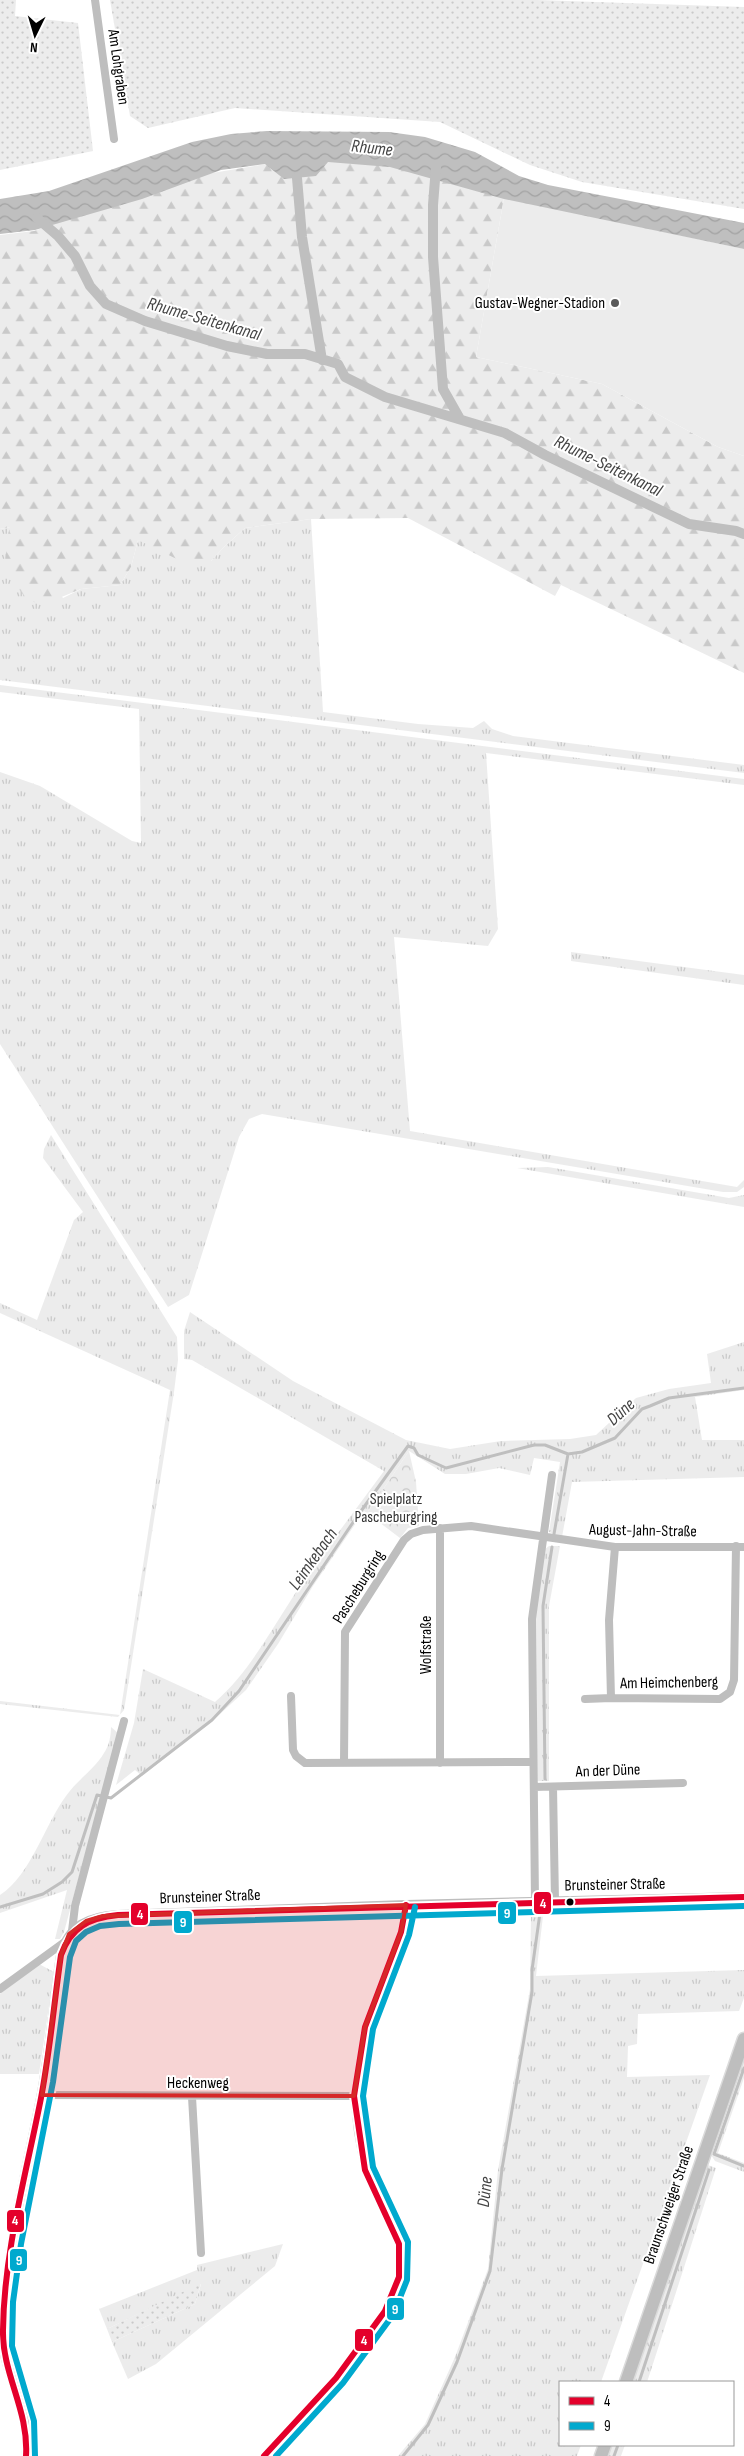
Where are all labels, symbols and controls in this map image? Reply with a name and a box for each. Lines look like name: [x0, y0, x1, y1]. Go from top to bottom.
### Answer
north arrow: [10, 10, 60, 60]
street label: Am Lohgraben: [103, 27, 133, 106]
text: N: [29, 39, 38, 56]
water label: Rhume: [350, 135, 394, 161]
water label: Rhume-Seitenkanal: [145, 293, 264, 345]
place label: Gustav-Wegner-Stadion: [475, 294, 605, 313]
marker: Gustav-Wegner-Stadion: [609, 297, 621, 309]
water label: Rhume-Seitenkanal: [551, 431, 666, 501]
water label: Düne: [603, 1394, 639, 1430]
park label: Spielplatz Pascheburgring: [355, 1490, 437, 1527]
street label: August-Jahn-Straße: [588, 1521, 697, 1541]
water label: Leimkebach: [284, 1524, 342, 1594]
street label: Pascheburgring: [329, 1547, 389, 1627]
street label: Wolfstraße: [417, 1616, 436, 1674]
street label: Am Heimchenberg: [619, 1673, 718, 1693]
street label: An der Düne: [574, 1760, 641, 1782]
street label: Brunsteiner Straße: [564, 1875, 666, 1895]
street label: Brunsteiner Straße: [159, 1886, 261, 1908]
line badge: 4: [533, 1891, 552, 1915]
text: 4: [540, 1895, 547, 1912]
unlabelled marker: [565, 1897, 575, 1907]
line badge: 9: [497, 1901, 517, 1925]
line badge: 4: [130, 1902, 149, 1926]
text: 9: [504, 1905, 511, 1922]
text: 4: [137, 1906, 144, 1923]
line badge: 9: [173, 1910, 193, 1934]
text: 9: [180, 1914, 187, 1931]
street label: Heckenweg: [167, 2074, 229, 2093]
street label: Braunschweiger Straße: [640, 2143, 698, 2267]
water label: Düne: [473, 2176, 497, 2208]
line badge: 4: [6, 2209, 25, 2233]
text: 4: [12, 2212, 19, 2229]
line badge: 9: [9, 2248, 28, 2272]
text: 9: [16, 2252, 23, 2269]
line badge: 9: [386, 2297, 405, 2321]
text: 9: [392, 2301, 399, 2318]
line badge: 4: [354, 2328, 374, 2352]
text: 4: [361, 2332, 368, 2349]
legend: [559, 2381, 734, 2446]
text: 4: [604, 2392, 610, 2411]
text: 9: [604, 2417, 611, 2436]

